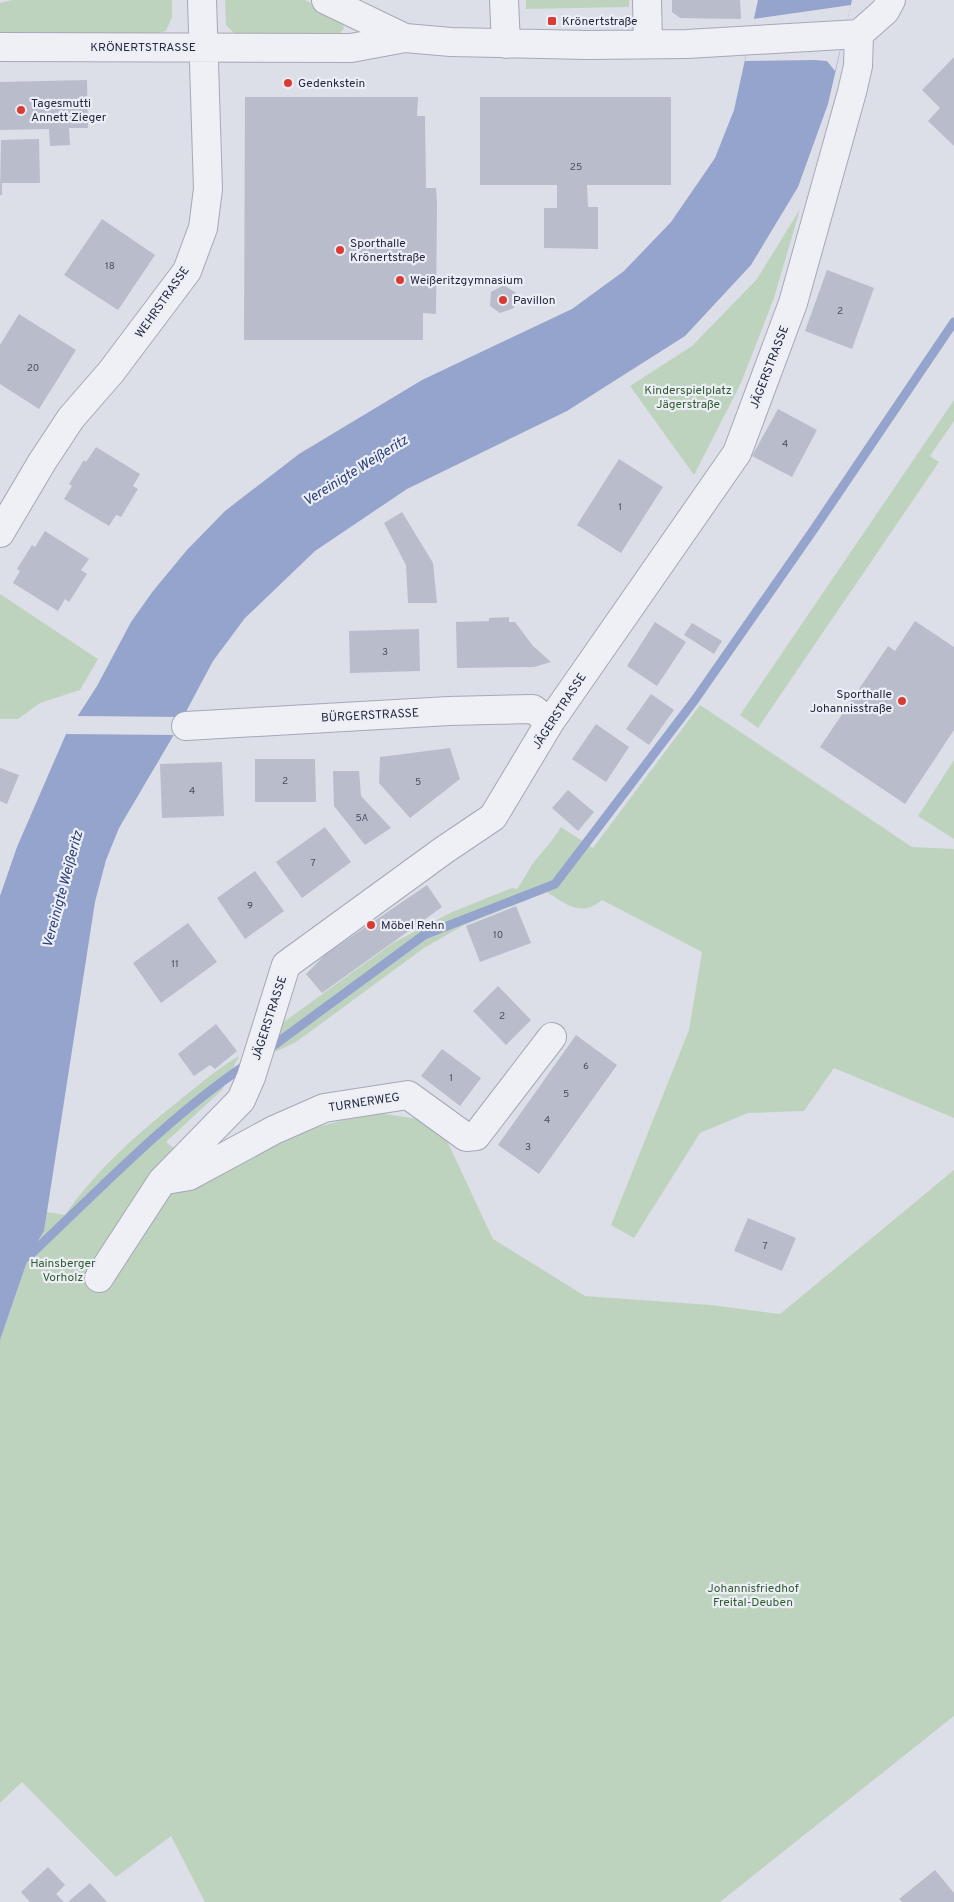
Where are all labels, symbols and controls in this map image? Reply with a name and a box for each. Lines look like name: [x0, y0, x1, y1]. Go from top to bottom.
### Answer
place label: Krönertstraße: [562, 14, 638, 30]
marker: Krönertstraße: [546, 15, 558, 27]
street label: KRÖNERTSTRASSE: [90, 40, 196, 56]
place label: Gedenkstein: [298, 76, 365, 92]
marker: Gedenkstein: [282, 77, 294, 89]
place label: Tagesmutti Annett Zieger: [31, 96, 107, 126]
marker: Tagesmutti Annett Zieger: [15, 104, 27, 116]
house number: 25: [570, 161, 582, 174]
place label: Sporthalle Krönertstraße: [350, 236, 426, 266]
marker: Sporthalle Krönertstraße: [334, 244, 346, 256]
house number: 18: [105, 260, 115, 273]
street label: WEHRSTRASSE: [132, 263, 194, 342]
place label: Weißeritzgymnasium: [410, 273, 523, 289]
marker: Weißeritzgymnasium: [394, 274, 406, 286]
place label: Pavillon: [513, 293, 555, 309]
marker: Pavillon: [497, 294, 509, 306]
house number: 2: [837, 305, 843, 318]
street label: JÄGERSTRASSE: [747, 323, 793, 411]
house number: 20: [27, 362, 39, 375]
park label: Kinderspielplatz Jägerstraße: [644, 383, 732, 413]
water label: Vereinigte Weißeritz: [300, 432, 412, 510]
house number: 4: [782, 438, 788, 451]
house number: 1: [618, 501, 622, 514]
house number: 3: [382, 646, 388, 659]
street label: JÄGERSTRASSE: [529, 670, 590, 753]
place label: Sporthalle Johannisstraße: [810, 687, 892, 717]
marker: Sporthalle Johannisstraße: [896, 695, 908, 707]
street label: BÜRGERSTRASSE: [321, 705, 419, 727]
house number: 2: [282, 775, 288, 788]
house number: 5: [415, 776, 421, 789]
house number: 4: [189, 785, 195, 798]
house number: 5A: [356, 812, 369, 825]
water label: Vereinigte Weißeritz: [40, 828, 88, 950]
house number: 7: [310, 857, 316, 870]
house number: 9: [247, 900, 253, 913]
place label: Möbel Rehn: [381, 918, 445, 934]
marker: Möbel Rehn: [365, 919, 377, 931]
house number: 10: [493, 929, 503, 942]
house number: 11: [171, 958, 179, 971]
street label: JÄGERSTRASSE: [249, 974, 291, 1063]
house number: 2: [499, 1010, 505, 1023]
house number: 6: [583, 1060, 589, 1073]
house number: 1: [449, 1072, 453, 1085]
house number: 5: [563, 1088, 569, 1101]
street label: TURNERWEG: [327, 1089, 401, 1116]
house number: 4: [544, 1114, 550, 1127]
house number: 3: [525, 1141, 531, 1154]
house number: 7: [762, 1240, 768, 1253]
park label: Hainsberger Vorholz: [30, 1256, 96, 1286]
park label: Johannisfriedhof Freital-Deuben: [707, 1581, 799, 1611]

